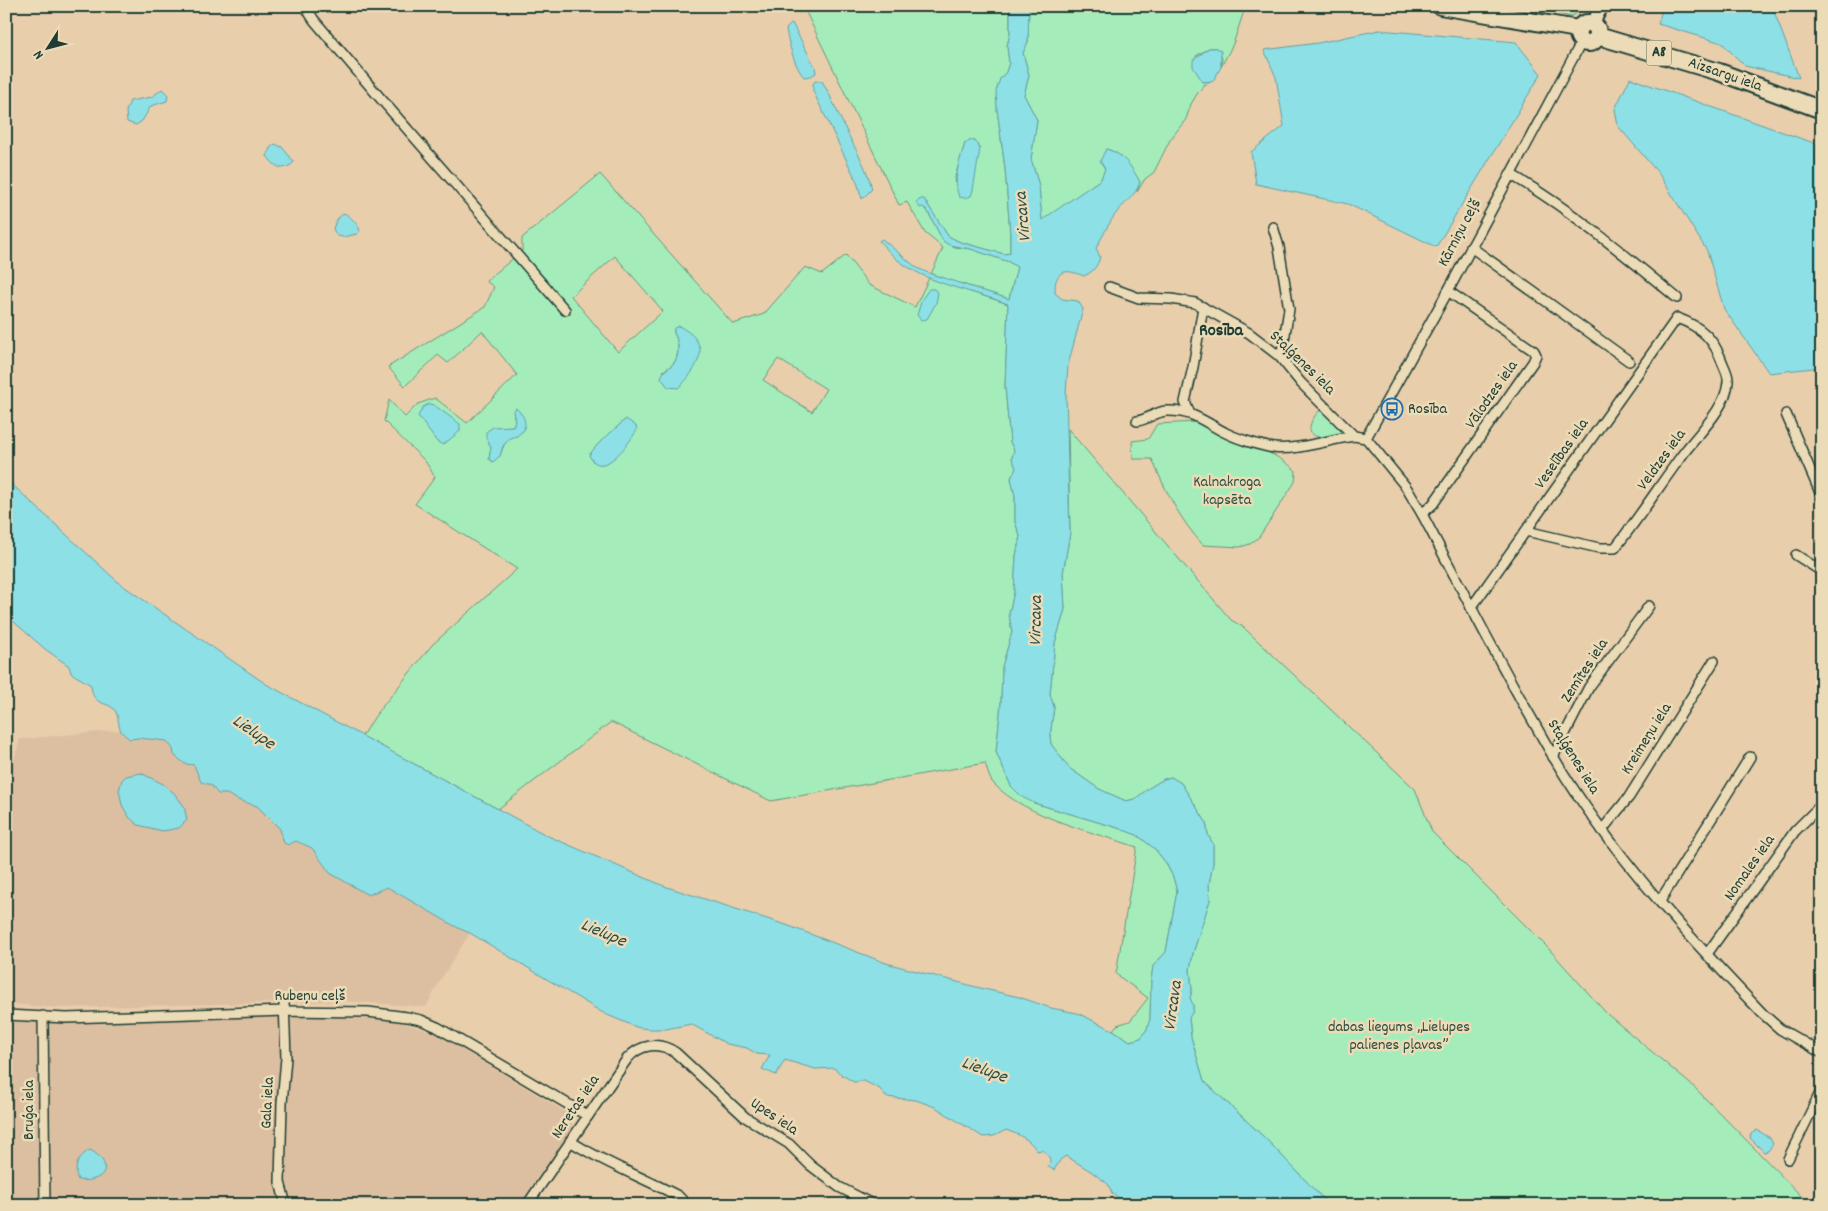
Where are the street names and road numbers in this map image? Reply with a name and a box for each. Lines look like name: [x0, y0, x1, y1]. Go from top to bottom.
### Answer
road number: A8: [1646, 40, 1672, 66]
street label: Aizsargu iela: [1685, 52, 1765, 99]
street label: Kārniņu ceļš: [1433, 195, 1488, 271]
street label: Staļģenes iela: [1264, 325, 1341, 401]
street label: Vālodzes iela: [1460, 356, 1524, 434]
street label: Veselības iela: [1529, 414, 1595, 494]
street label: Veldzes iela: [1632, 424, 1692, 495]
street label: Zemītes iela: [1556, 634, 1615, 708]
street label: Kreimeņu iela: [1616, 698, 1678, 779]
street label: Staļģenes iela: [1541, 715, 1605, 799]
street label: Nomales iela: [1719, 830, 1782, 906]
street label: Rubeņu ceļš: [275, 985, 345, 1008]
street label: Neretas iela: [546, 1070, 606, 1144]
street label: Gala iela: [255, 1076, 281, 1129]
street label: Bruģa iela: [18, 1080, 41, 1140]
street label: Upes iela: [745, 1092, 803, 1142]

